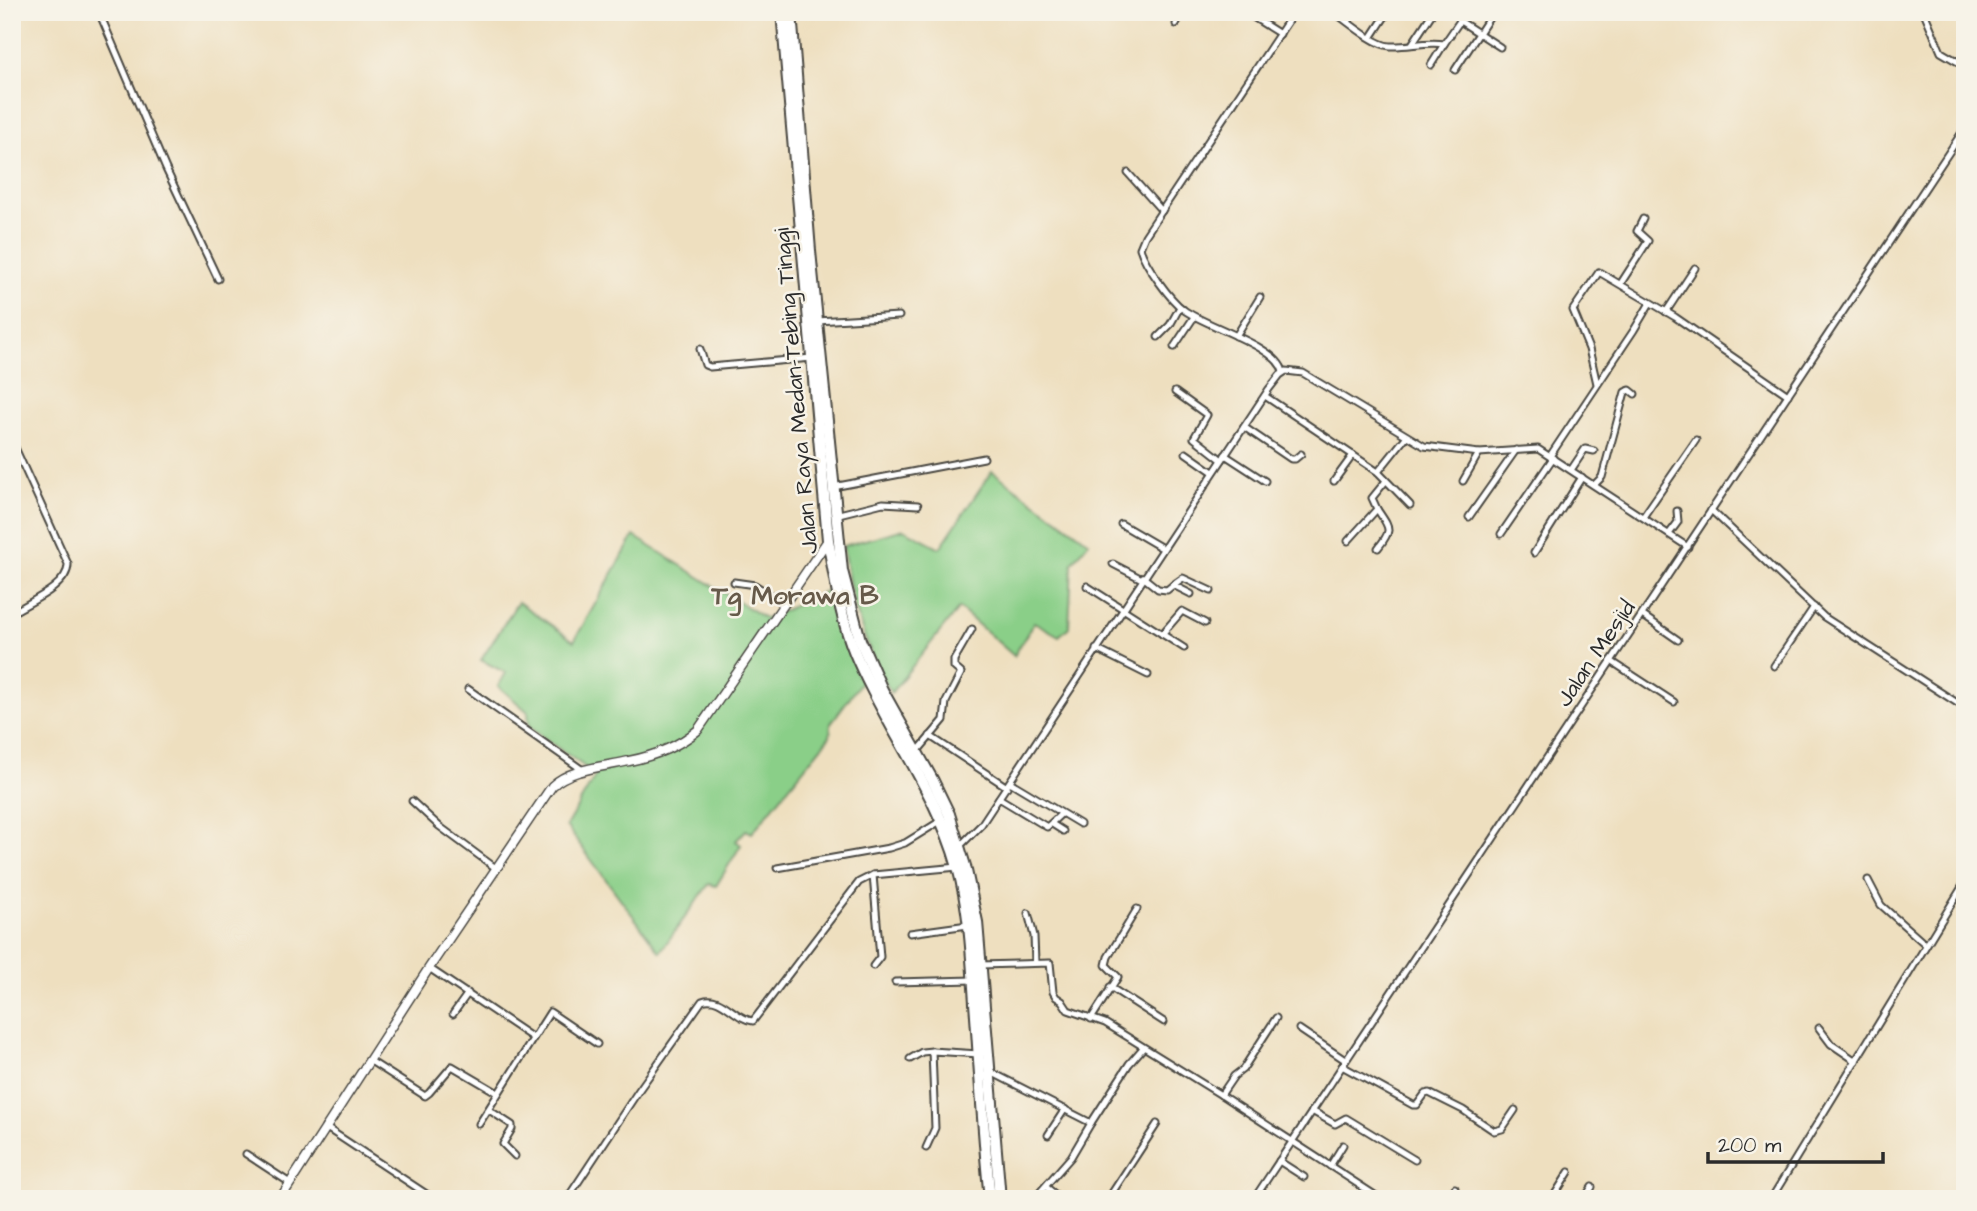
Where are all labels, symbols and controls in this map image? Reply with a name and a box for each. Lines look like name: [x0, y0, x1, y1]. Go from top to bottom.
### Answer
street label: Jalan Raya Medan-Tebing Tinggi: [766, 226, 827, 555]
district label: Tg Morawa B: [711, 578, 879, 617]
street label: Jalan Mesjid: [1548, 594, 1643, 713]
scale bar: [1708, 1120, 1882, 1164]
text: 200 m: [1718, 1131, 1782, 1160]

